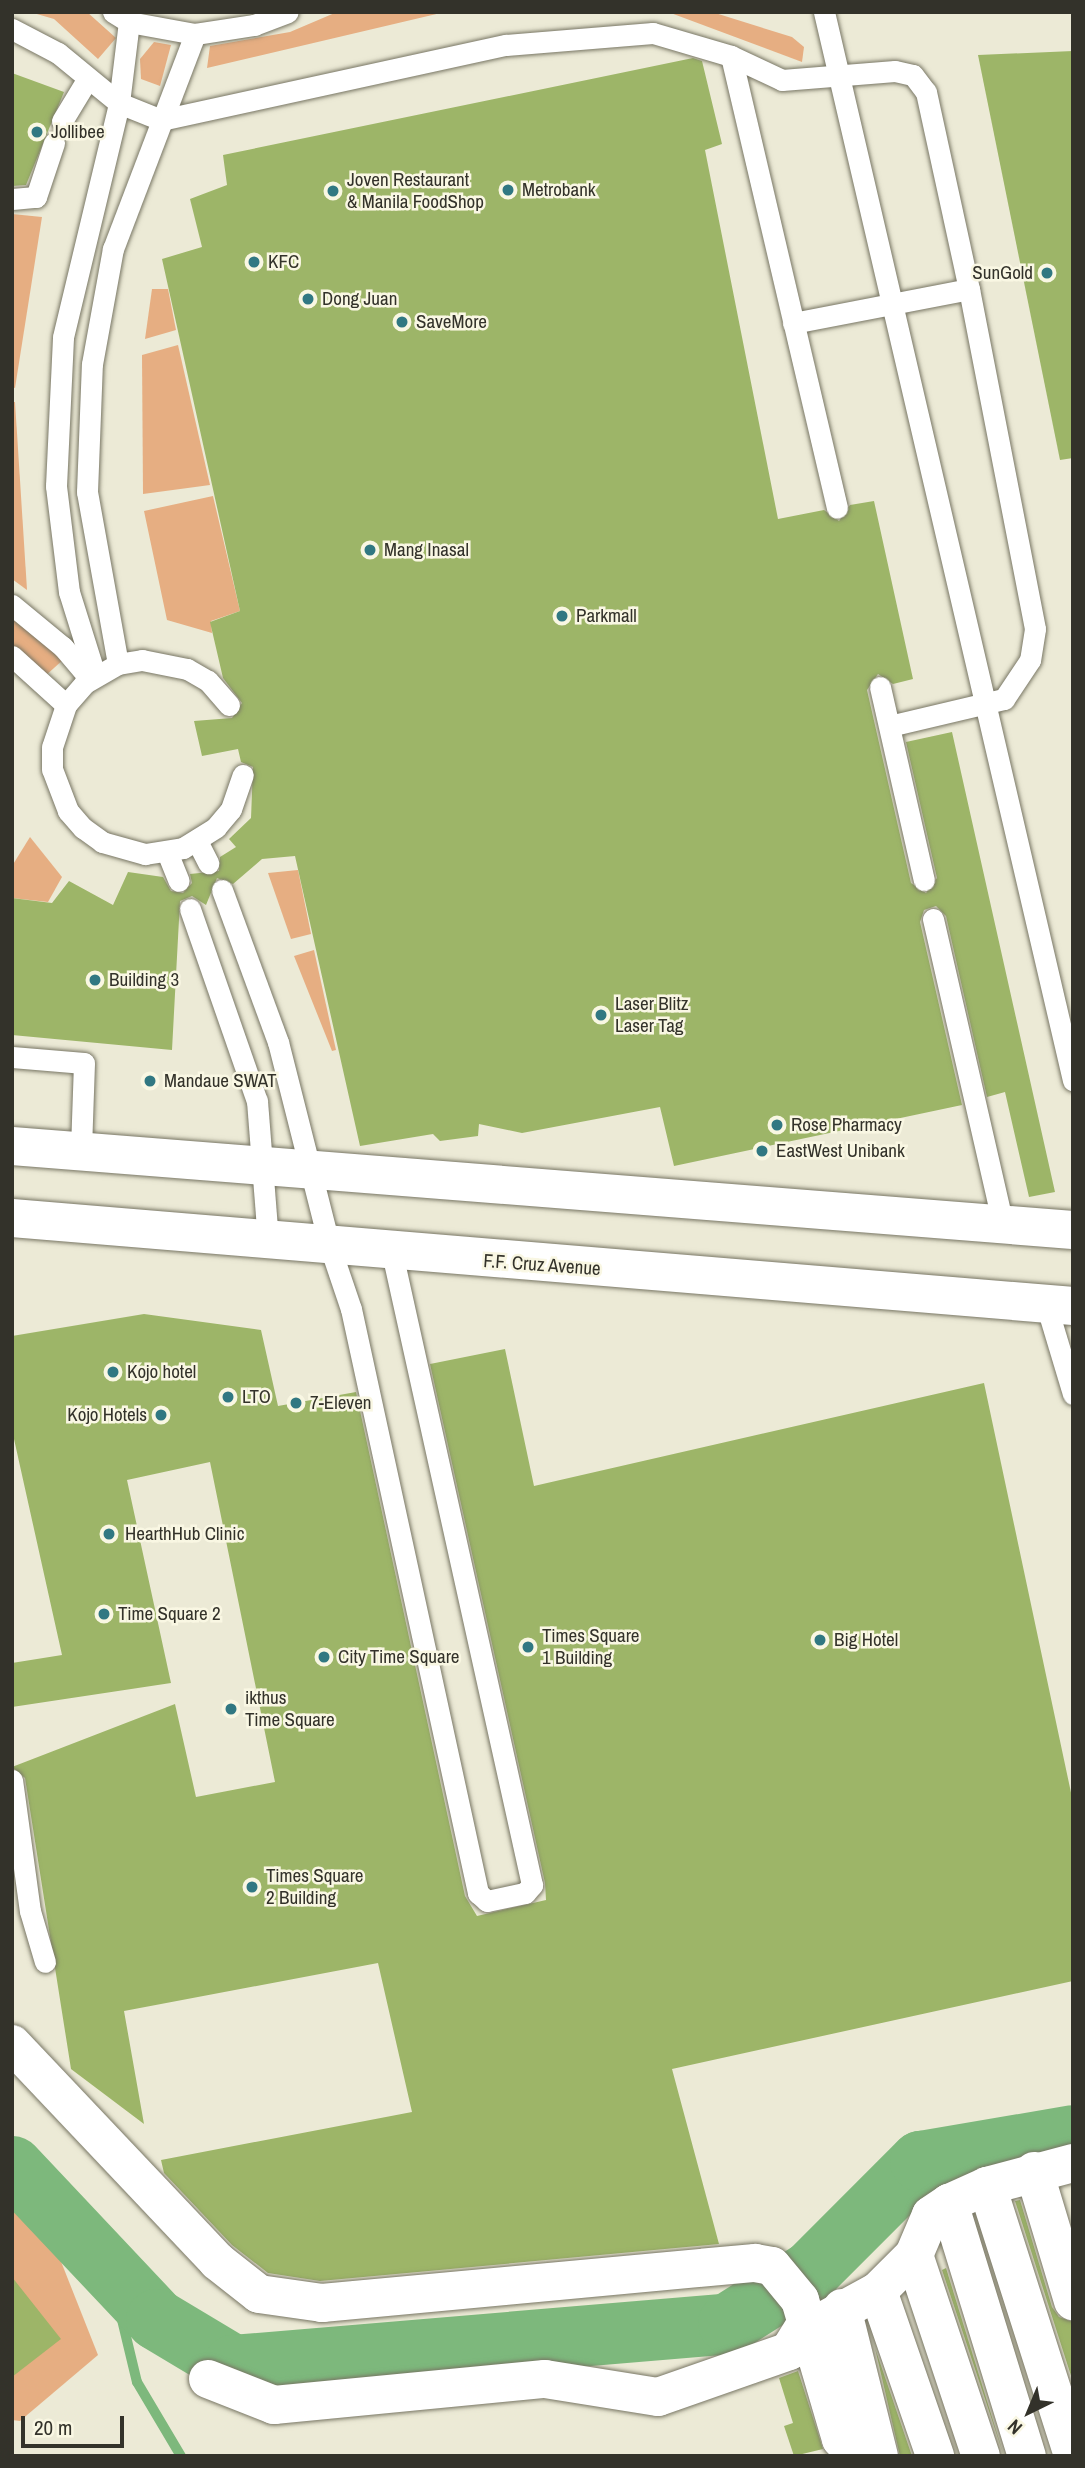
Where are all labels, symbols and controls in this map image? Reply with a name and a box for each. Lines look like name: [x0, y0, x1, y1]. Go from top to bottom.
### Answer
place label: Jollibee: [51, 121, 105, 143]
marker: Jollibee: [29, 124, 45, 140]
place label: Joven Restaurant & Manila FoodShop: [347, 169, 484, 213]
place label: Metrobank: [522, 179, 596, 201]
marker: Metrobank: [500, 182, 516, 198]
marker: Joven Restaurant & Manila FoodShop: [325, 183, 341, 199]
place label: KFC: [268, 251, 299, 273]
marker: KFC: [246, 254, 262, 270]
place label: SunGold: [972, 262, 1033, 284]
marker: SunGold: [1039, 265, 1055, 281]
place label: Dong Juan: [322, 288, 397, 310]
marker: Dong Juan: [300, 291, 316, 307]
place label: SaveMore: [416, 311, 487, 333]
marker: SaveMore: [394, 314, 410, 330]
place label: Mang Inasal: [384, 539, 469, 561]
marker: Mang Inasal: [362, 542, 378, 558]
place label: Parkmall: [576, 605, 637, 627]
marker: Parkmall: [554, 608, 570, 624]
place label: Building 3: [109, 969, 179, 991]
marker: Building 3: [87, 972, 103, 988]
place label: Laser Blitz Laser Tag: [615, 993, 689, 1037]
marker: Laser Blitz Laser Tag: [593, 1007, 609, 1023]
place label: Mandaue SWAT: [164, 1070, 277, 1092]
marker: Mandaue SWAT: [142, 1073, 158, 1089]
place label: Rose Pharmacy: [791, 1114, 902, 1136]
marker: Rose Pharmacy: [769, 1117, 785, 1133]
place label: EastWest Unibank: [776, 1140, 905, 1162]
marker: EastWest Unibank: [754, 1143, 770, 1159]
street label: F.F. Cruz Avenue: [482, 1249, 602, 1281]
place label: Kojo hotel: [127, 1361, 196, 1383]
marker: Kojo hotel: [105, 1364, 121, 1380]
place label: LTO: [242, 1386, 271, 1408]
marker: LTO: [220, 1389, 236, 1405]
place label: 7-Eleven: [310, 1392, 371, 1414]
marker: 7-Eleven: [288, 1395, 304, 1411]
place label: Kojo Hotels: [67, 1404, 147, 1426]
marker: Kojo Hotels: [153, 1407, 169, 1423]
place label: HearthHub Clinic: [125, 1523, 244, 1545]
marker: HearthHub Clinic: [99, 1524, 119, 1544]
place label: Time Square 2: [118, 1603, 221, 1625]
marker: Time Square 2: [96, 1606, 112, 1622]
place label: Times Square 1 Building: [542, 1625, 640, 1669]
place label: Big Hotel: [834, 1629, 898, 1651]
marker: Big Hotel: [812, 1632, 828, 1648]
marker: Times Square 1 Building: [520, 1639, 536, 1655]
place label: City Time Square: [338, 1646, 460, 1668]
marker: City Time Square: [316, 1649, 332, 1665]
place label: ikthus Time Square: [245, 1687, 335, 1731]
marker: ikthus Time Square: [223, 1701, 239, 1717]
place label: Times Square 2 Building: [266, 1865, 364, 1909]
marker: Times Square 2 Building: [244, 1879, 260, 1895]
north arrow: [994, 2377, 1064, 2447]
scale bar: [24, 2402, 128, 2446]
text: 20 m: [34, 2413, 72, 2442]
text: N: [1002, 2414, 1028, 2441]

